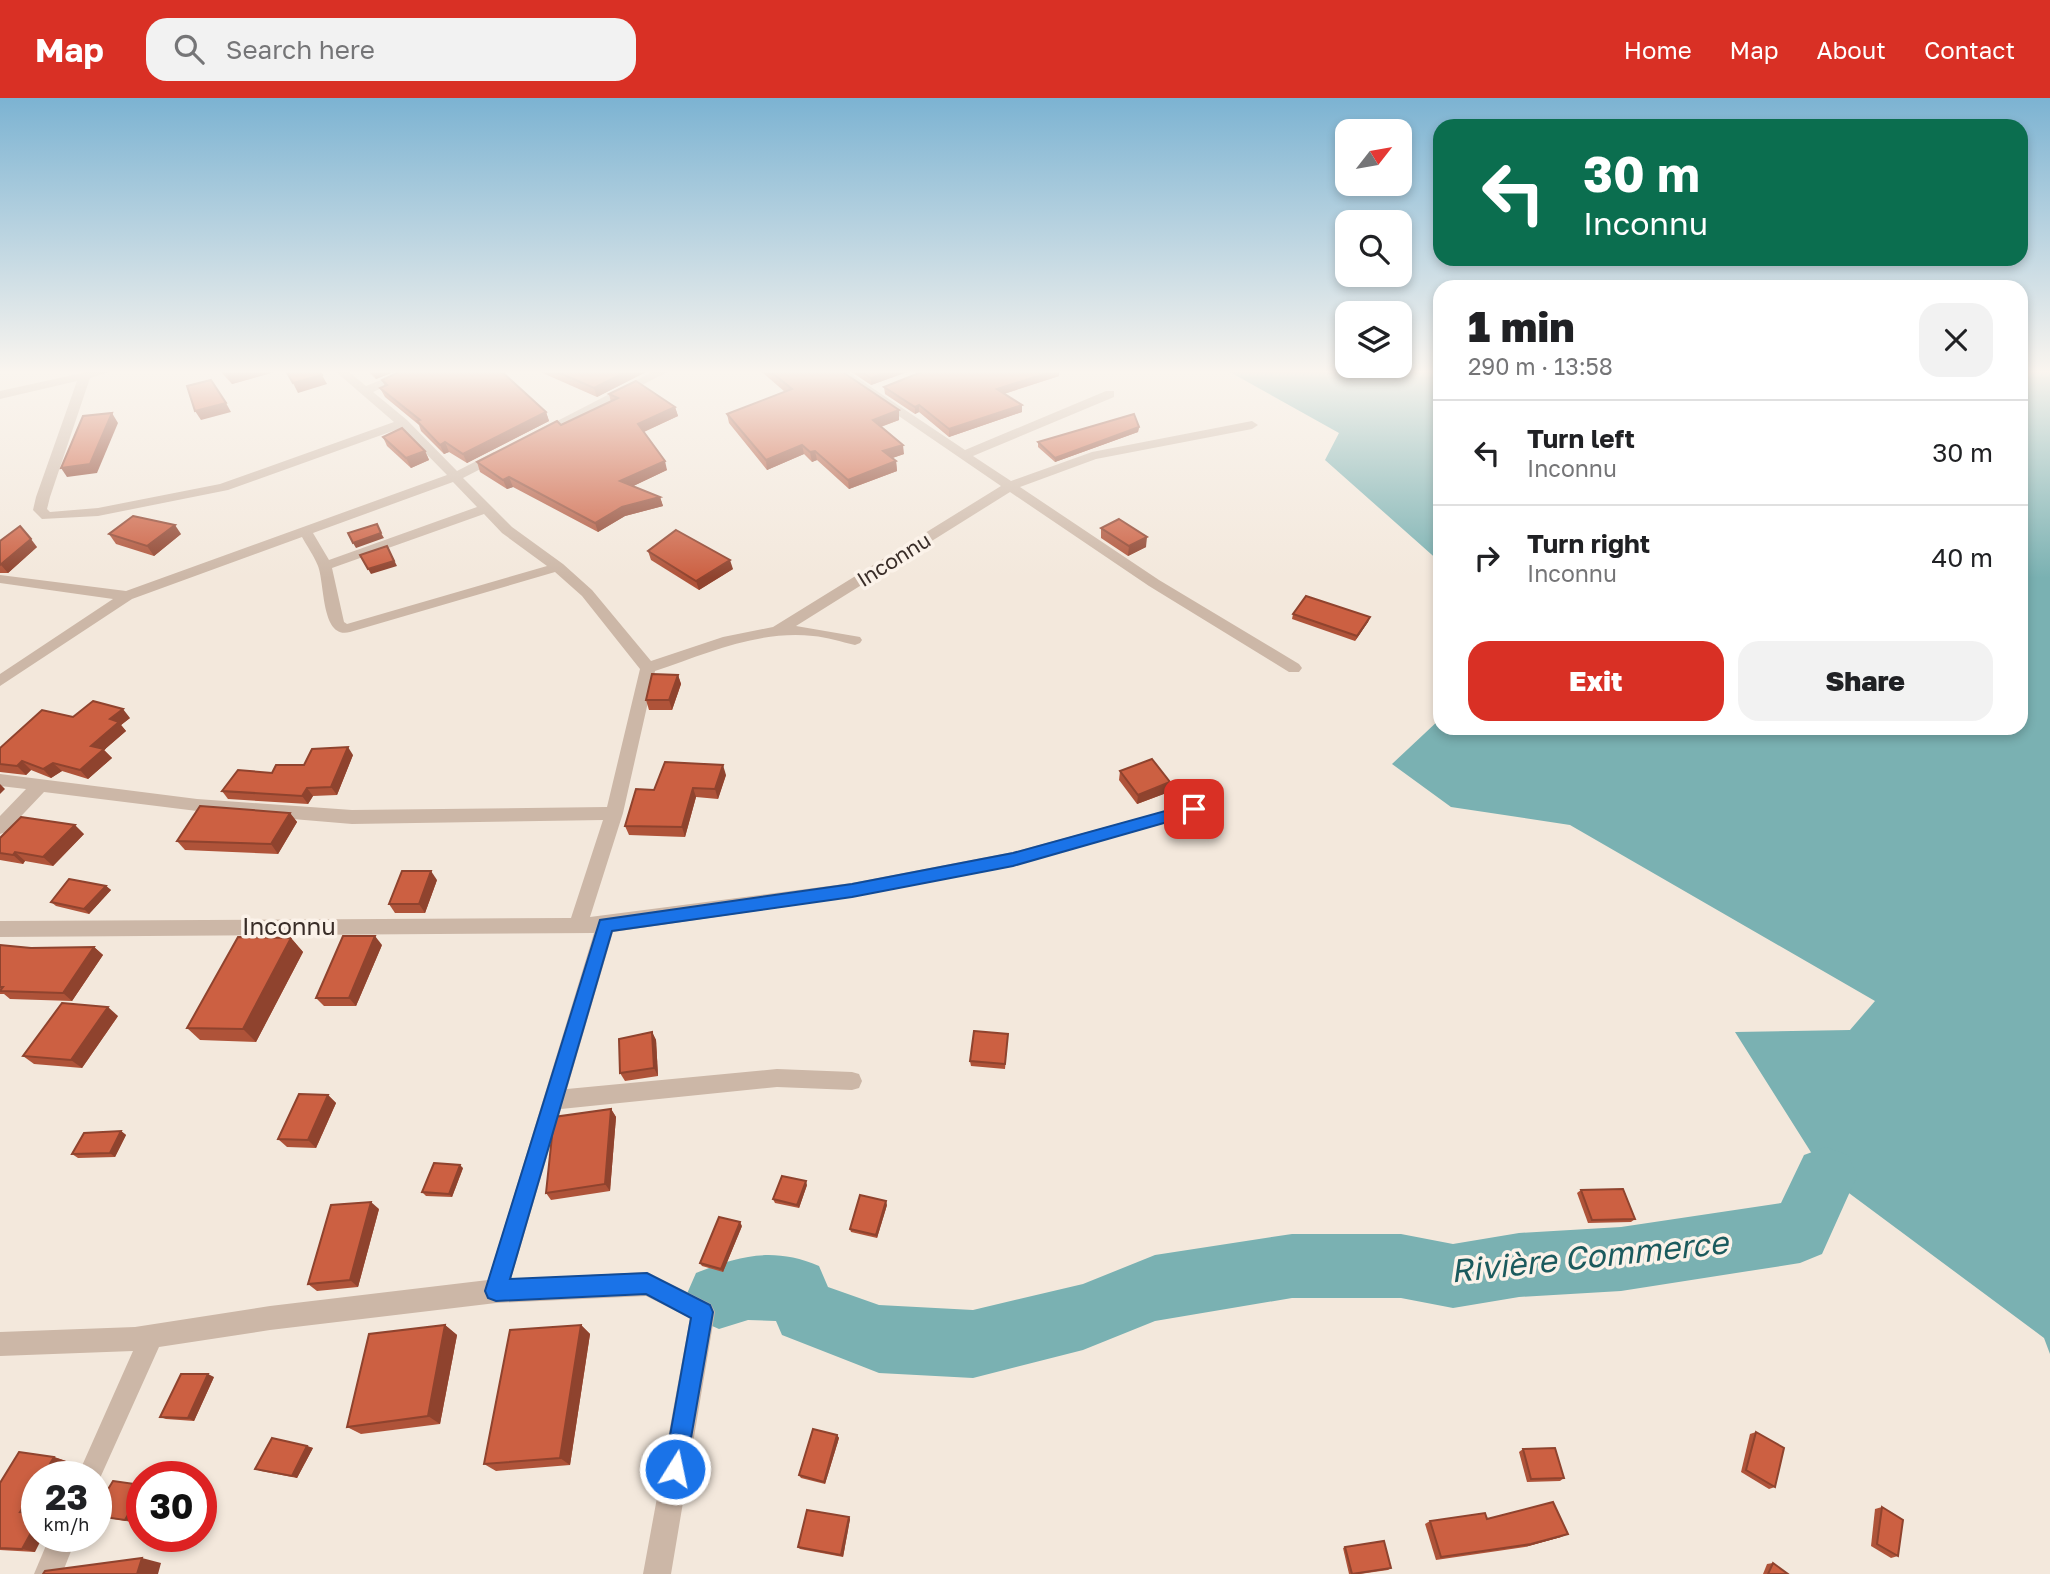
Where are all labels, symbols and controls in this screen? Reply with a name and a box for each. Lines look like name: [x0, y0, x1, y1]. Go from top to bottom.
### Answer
search box: [146, 18, 636, 81]
text: Map: [35, 30, 104, 69]
icon: search: [170, 30, 208, 68]
text: Search here: [226, 34, 375, 65]
text: Home: [1624, 35, 1692, 64]
text: Map: [1730, 35, 1779, 64]
text: About: [1817, 35, 1886, 64]
text: Contact: [1924, 35, 2015, 64]
north arrow: [1335, 119, 1412, 196]
map controls: [1335, 119, 1412, 378]
text: 30 m: [1583, 144, 1700, 203]
icon: left: [1468, 147, 1559, 238]
text: Inconnu: [1583, 204, 1708, 242]
button: search: [1335, 210, 1412, 287]
button: layers: [1335, 301, 1412, 378]
text: 1 min: [1468, 301, 1575, 351]
button: close: [1919, 303, 1993, 377]
text: 290 m · 13:58: [1468, 352, 1613, 380]
text: Turn left: [1527, 423, 1635, 454]
icon: left: [1468, 434, 1506, 472]
text: 30 m: [1932, 437, 1993, 468]
text: Inconnu: [1527, 454, 1617, 482]
street label: Inconnu: [852, 526, 935, 592]
text: Turn right: [1527, 528, 1650, 559]
icon: right: [1468, 539, 1506, 577]
text: 40 m: [1932, 542, 1993, 573]
text: Inconnu: [1527, 559, 1617, 587]
button: Exit: [1468, 641, 1724, 721]
button: Share: [1738, 641, 1993, 721]
pin: [1164, 779, 1224, 839]
icon: arrive: [1175, 790, 1213, 828]
street label: Inconnu: [242, 911, 336, 940]
water label: Rivière Commerce: [1448, 1222, 1732, 1289]
position arrow: [638, 1432, 712, 1506]
speed limit sign: 30: [126, 1461, 217, 1552]
text: 23: [45, 1476, 88, 1518]
text: km/h: [44, 1513, 89, 1535]

